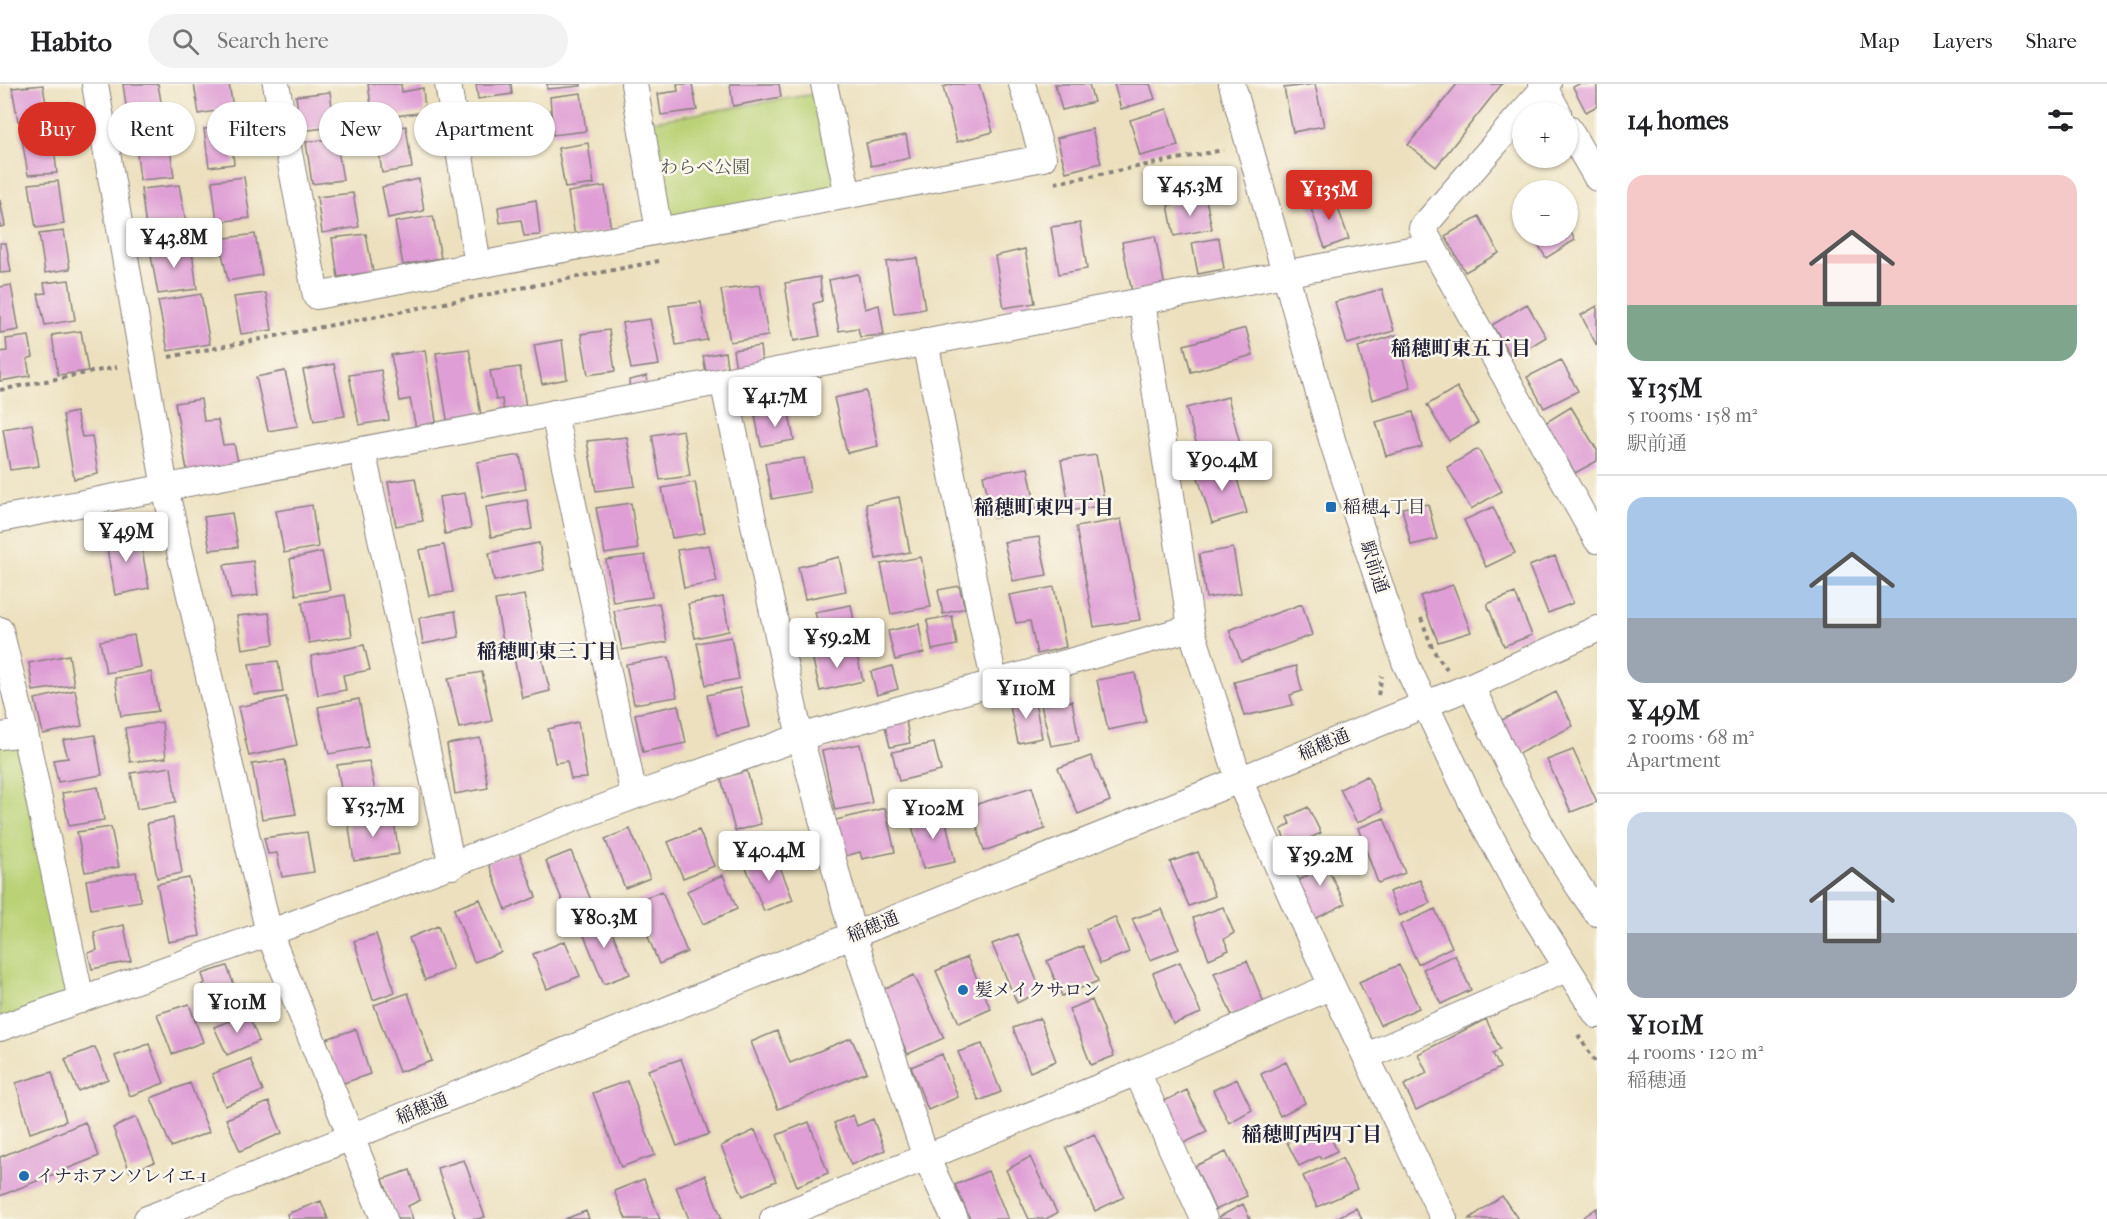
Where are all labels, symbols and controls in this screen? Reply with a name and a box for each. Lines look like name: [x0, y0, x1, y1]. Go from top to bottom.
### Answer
search box: [148, 14, 568, 68]
text: Habito: [30, 25, 112, 58]
icon: search: [169, 25, 202, 58]
text: Search here: [217, 28, 329, 54]
text: Map: [1859, 29, 1900, 53]
text: Layers: [1933, 29, 1992, 53]
text: Share: [2025, 29, 2077, 53]
chip: Buy: [18, 102, 96, 156]
chip: Rent: [108, 102, 195, 156]
chip: Filters: [207, 102, 307, 156]
chip: New: [319, 102, 402, 156]
chip: Apartment: [414, 102, 555, 156]
map controls: [1512, 102, 1578, 246]
button: +: [1512, 102, 1578, 168]
icon: filters: [2044, 104, 2077, 137]
text: 14 homes: [1627, 105, 1729, 136]
park label: わらべ公園: [660, 157, 750, 178]
pin: ¥45.3M: [1141, 166, 1239, 217]
pin: ¥135M: [1287, 170, 1371, 221]
text: ¥45.3M: [1157, 174, 1223, 197]
text: ¥135M: [1300, 178, 1358, 201]
button: −: [1512, 180, 1578, 246]
icon: home: [1798, 214, 1906, 322]
pin: ¥43.8M: [125, 218, 223, 269]
text: ¥43.8M: [140, 226, 208, 249]
district label: 稲穂町東五丁目: [1391, 337, 1531, 360]
text: ¥135M: [1627, 373, 1702, 404]
pin: ¥41.7M: [726, 377, 824, 428]
text: ¥41.7M: [742, 385, 808, 408]
text: 5 rooms · 158 m²: [1627, 404, 1757, 427]
text: 駅前通: [1627, 432, 1687, 455]
pin: ¥90.4M: [1173, 441, 1271, 492]
text: ¥90.4M: [1186, 449, 1258, 472]
district label: 稲穂町東四丁目: [974, 496, 1114, 519]
place label: 稲穂4丁目: [1343, 497, 1426, 518]
marker: 稲穂4丁目: [1324, 500, 1338, 514]
pin: ¥49M: [90, 512, 162, 563]
text: ¥49M: [98, 520, 154, 543]
icon: home: [1798, 536, 1906, 644]
street label: 駅前通: [1356, 538, 1392, 596]
pin: ¥59.2M: [788, 618, 886, 669]
text: ¥59.2M: [803, 626, 871, 649]
district label: 稲穂町東三丁目: [477, 640, 617, 663]
pin: ¥110M: [984, 669, 1068, 720]
text: ¥110M: [996, 677, 1056, 700]
text: ¥49M: [1627, 695, 1700, 726]
street label: 稲穂通: [1295, 725, 1353, 765]
text: 2 rooms · 68 m²: [1627, 726, 1754, 749]
text: Apartment: [1627, 749, 1721, 772]
pin: ¥53.7M: [324, 787, 422, 838]
pin: ¥102M: [891, 789, 975, 840]
text: ¥53.7M: [341, 795, 405, 818]
text: ¥102M: [902, 797, 964, 820]
pin: ¥40.4M: [720, 831, 818, 882]
pin: ¥39.2M: [1271, 836, 1369, 887]
text: ¥40.4M: [733, 839, 805, 862]
text: ¥39.2M: [1287, 844, 1353, 867]
icon: home: [1798, 851, 1906, 959]
pin: ¥80.3M: [555, 898, 653, 949]
text: ¥80.3M: [571, 906, 637, 929]
street label: 稲穂通: [844, 907, 902, 947]
place label: 髪メイクサロン: [975, 980, 1100, 1001]
pin: ¥101M: [195, 983, 279, 1034]
marker: 髪メイクサロン: [956, 983, 970, 997]
text: ¥101M: [208, 991, 266, 1014]
text: ¥101M: [1627, 1010, 1704, 1041]
text: 4 rooms · 120 m²: [1627, 1041, 1763, 1064]
text: 稲穂通: [1627, 1069, 1687, 1092]
street label: 稲穂通: [393, 1089, 451, 1129]
district label: 稲穂町西四丁目: [1242, 1123, 1382, 1146]
place label: イナホアンソレイエ-1: [36, 1166, 207, 1187]
marker: イナホアンソレイエ-1: [17, 1169, 31, 1183]

